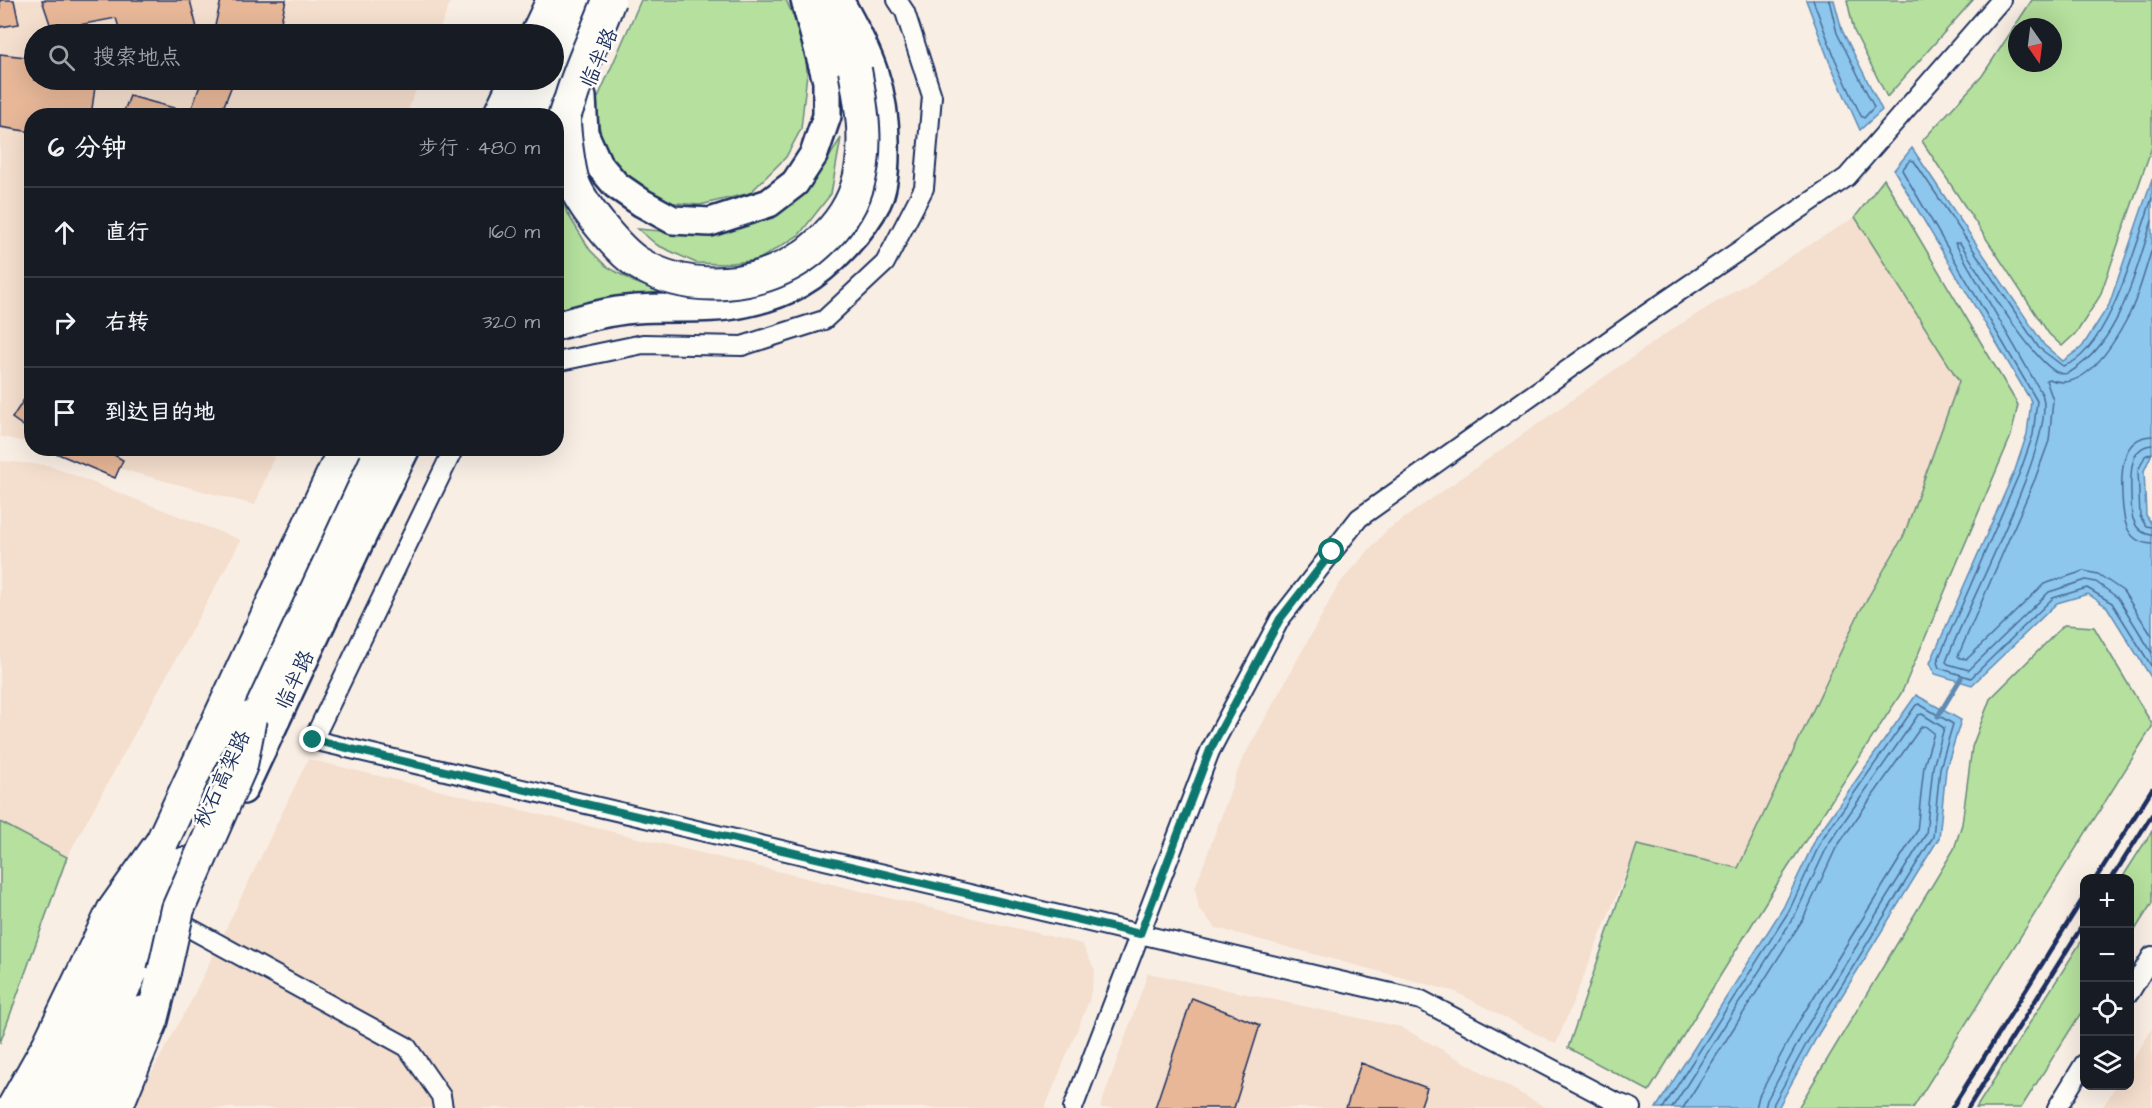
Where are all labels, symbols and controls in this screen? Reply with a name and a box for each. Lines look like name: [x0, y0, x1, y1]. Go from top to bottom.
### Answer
north arrow: [2008, 18, 2062, 72]
street label: 临半路: [573, 23, 625, 93]
search box: [24, 24, 564, 90]
icon: search: [45, 41, 78, 74]
text: 搜索地点: [93, 42, 181, 73]
text: 6 分钟: [48, 130, 127, 166]
text: 步行 · 480 m: [418, 134, 540, 162]
icon: ahead: [48, 216, 81, 249]
text: 直行: [105, 217, 149, 248]
text: 160 m: [489, 218, 540, 246]
icon: right: [48, 306, 81, 339]
text: 右转: [105, 307, 149, 338]
text: 320 m: [482, 308, 540, 336]
icon: arrive: [48, 396, 81, 429]
text: 到达目的地: [105, 397, 215, 428]
route start: [1318, 538, 1344, 564]
street label: 临半路: [269, 645, 321, 715]
street label: 秋石高架路: [187, 725, 257, 833]
route end: [299, 726, 325, 752]
map controls: [2080, 874, 2134, 1090]
button: +: [2080, 874, 2134, 928]
button: −: [2080, 928, 2134, 982]
button: locate: [2080, 982, 2134, 1036]
button: layers: [2080, 1036, 2134, 1090]

